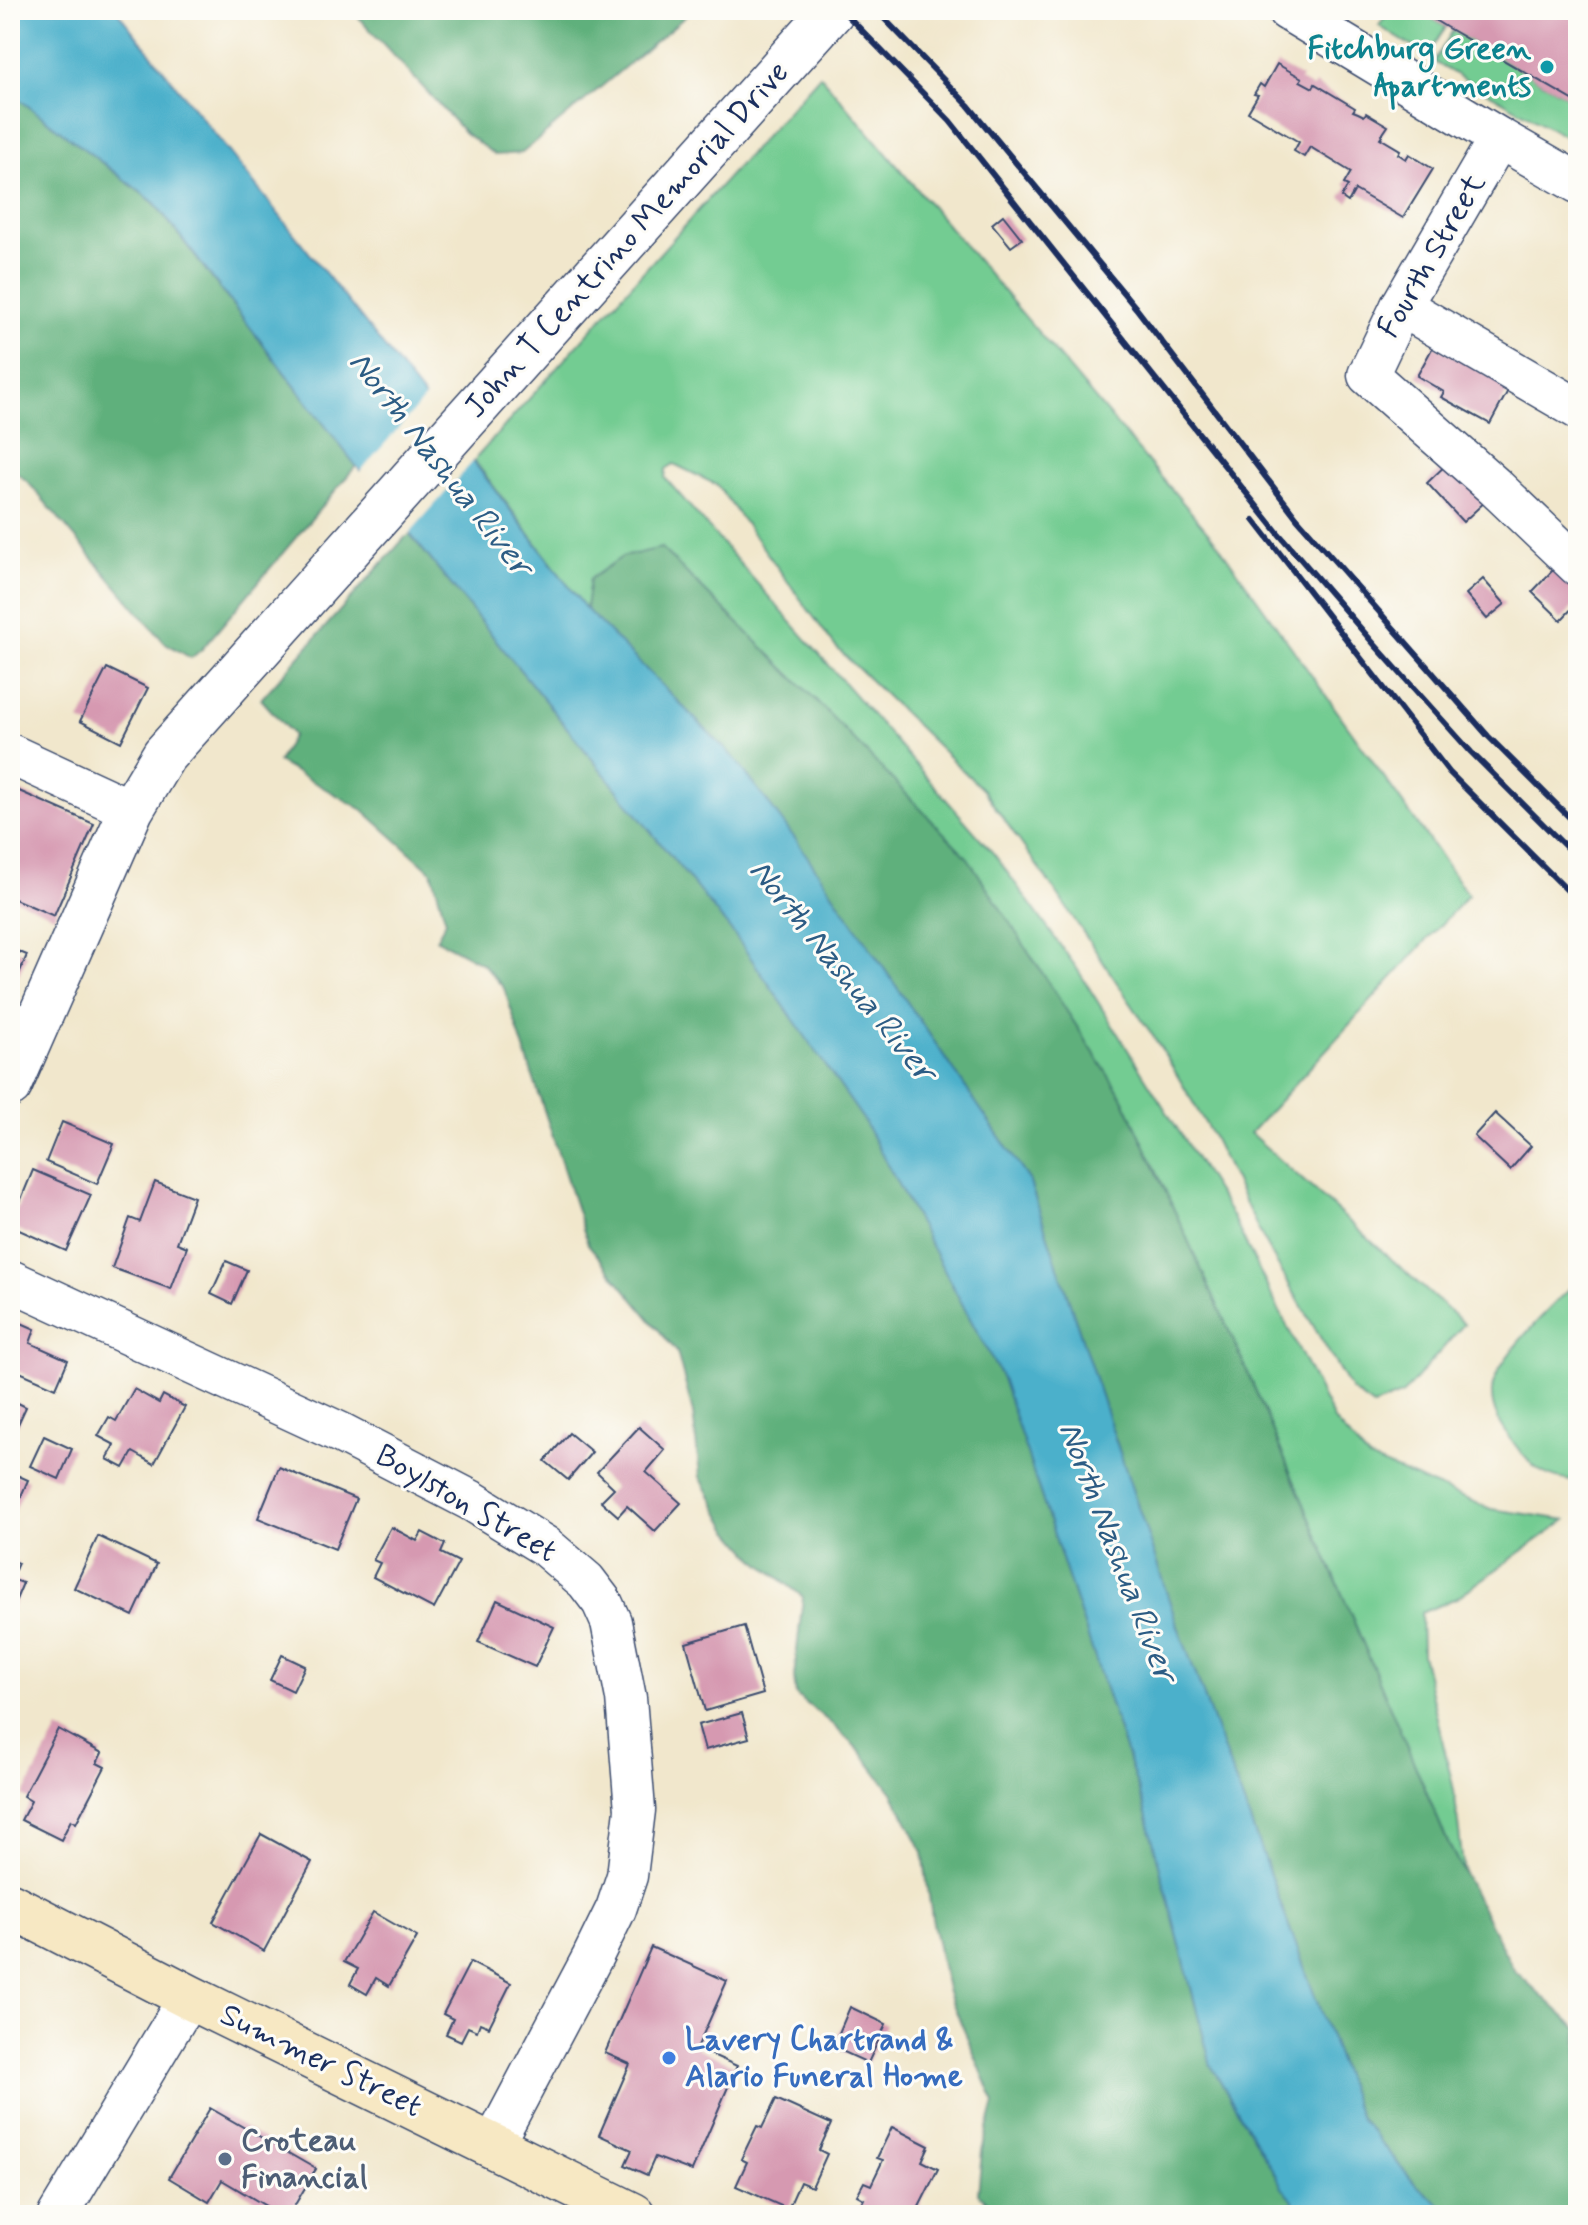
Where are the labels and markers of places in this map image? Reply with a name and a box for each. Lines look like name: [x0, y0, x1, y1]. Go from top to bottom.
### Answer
place label: Fitchburg Green Apartments: [1307, 28, 1532, 110]
marker: Fitchburg Green Apartments: [1538, 58, 1556, 76]
place label: Lavery Chartrand & Alario Funeral Home: [685, 2019, 963, 2098]
marker: Lavery Chartrand & Alario Funeral Home: [660, 2049, 678, 2067]
place label: Croteau Financial: [241, 2120, 368, 2199]
marker: Croteau Financial: [216, 2150, 234, 2168]

